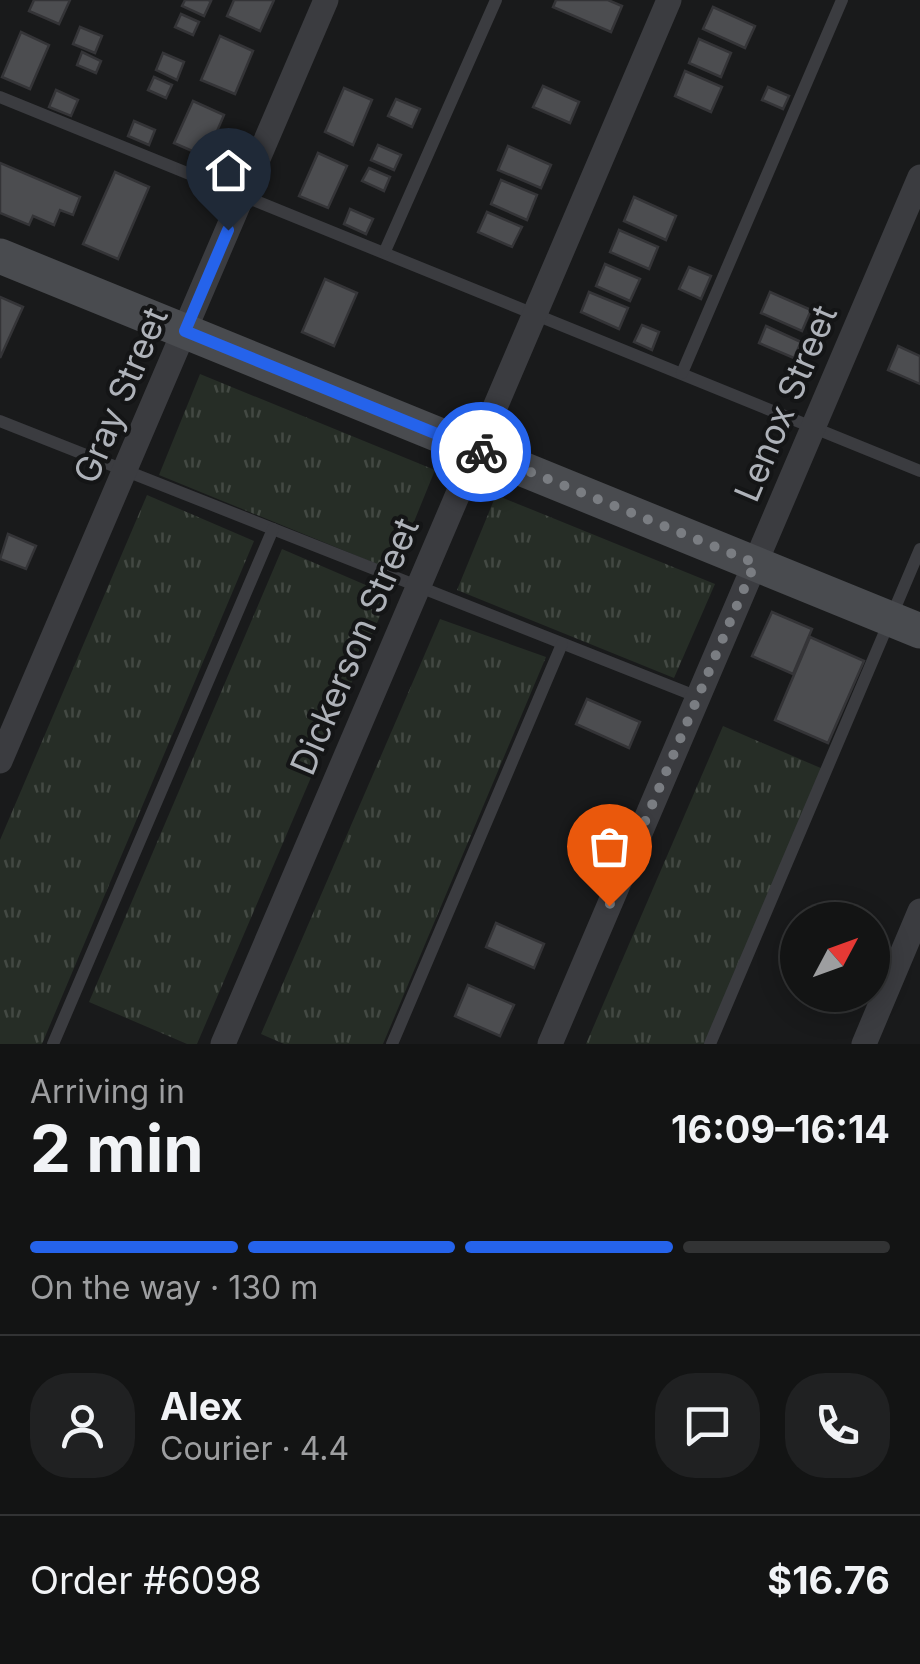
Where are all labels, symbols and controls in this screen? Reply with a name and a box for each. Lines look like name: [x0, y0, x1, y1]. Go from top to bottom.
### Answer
pin: [186, 128, 271, 231]
icon: home: [201, 143, 256, 198]
street label: Lenox Street: [725, 299, 845, 507]
street label: Gray Street: [64, 301, 176, 489]
courier: [431, 402, 531, 502]
icon: bike: [454, 425, 509, 480]
street label: Dickerson Street: [281, 511, 427, 781]
pin: [567, 804, 652, 907]
icon: bag: [582, 819, 637, 874]
north arrow: [780, 902, 890, 1012]
map controls: [780, 902, 890, 1012]
text: Arriving in: [30, 1072, 185, 1111]
text: 16:09–16:14: [671, 1106, 890, 1152]
text: 2 min: [30, 1109, 204, 1188]
text: On the way · 130 m: [30, 1268, 318, 1307]
button: person: [30, 1373, 135, 1478]
button: chat: [655, 1373, 760, 1478]
button: phone: [785, 1373, 890, 1478]
text: Alex: [160, 1383, 243, 1429]
text: Courier · 4.4: [160, 1429, 349, 1468]
text: Order #6098: [30, 1557, 262, 1603]
text: $16.76: [767, 1557, 890, 1603]

